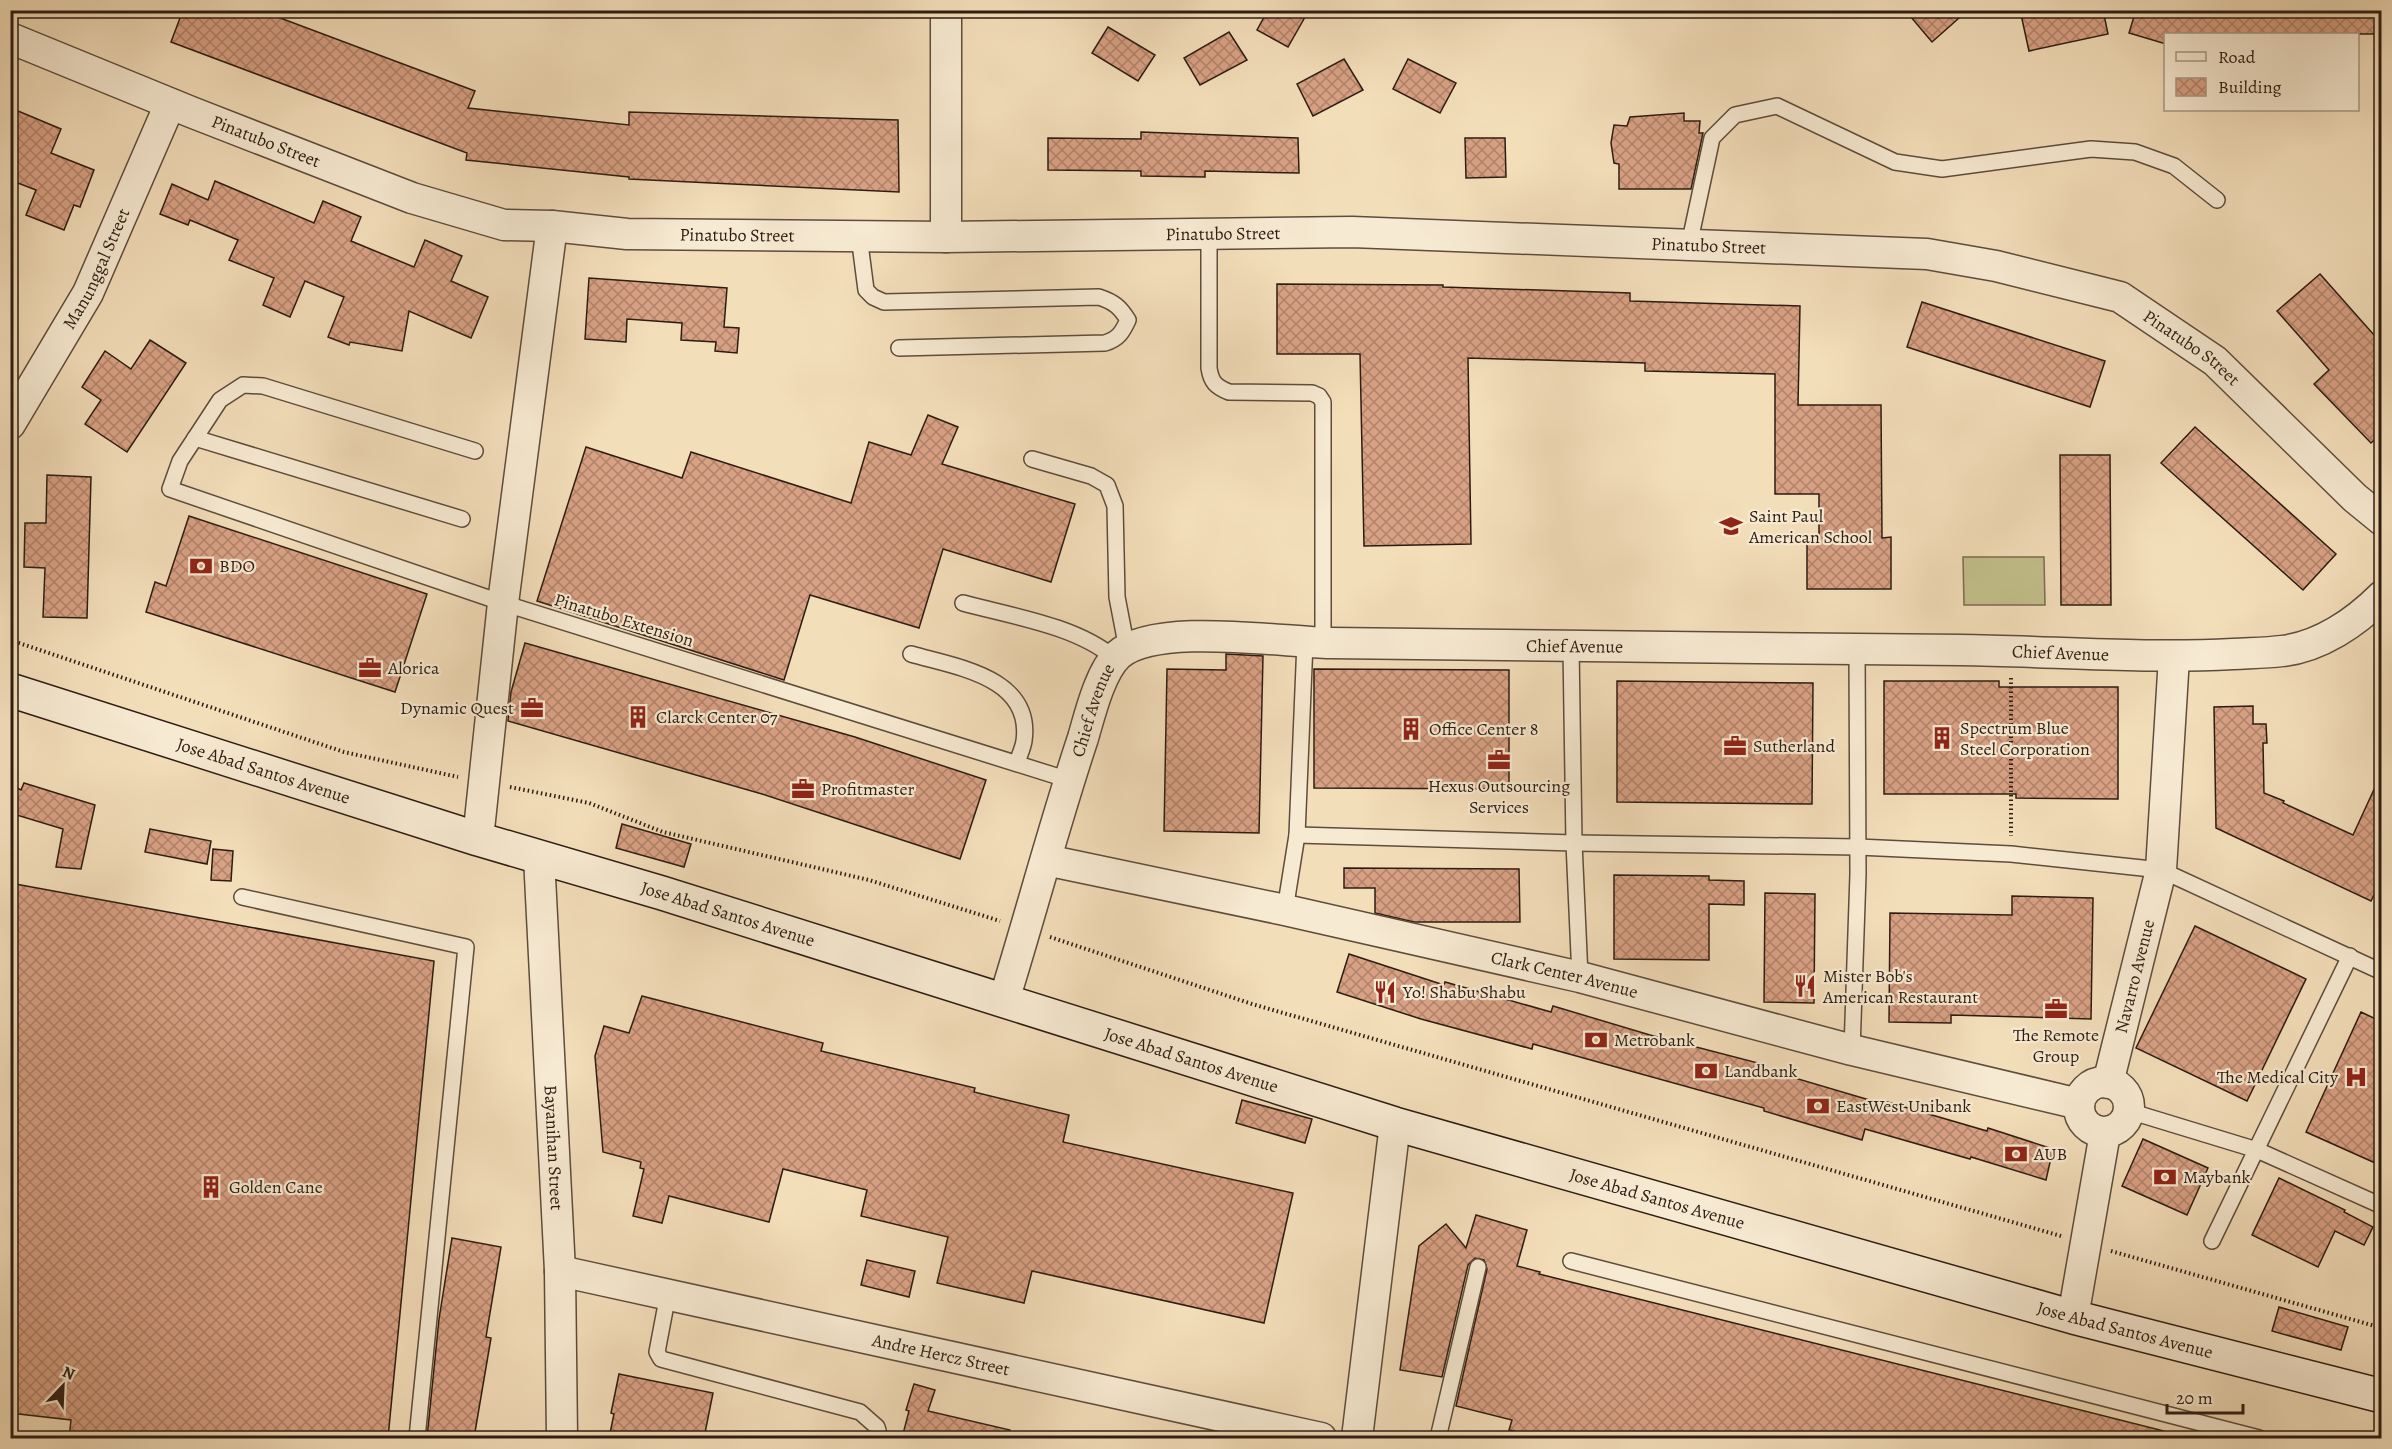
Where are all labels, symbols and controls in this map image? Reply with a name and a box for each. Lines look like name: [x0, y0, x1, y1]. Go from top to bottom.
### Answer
legend: [2164, 33, 2359, 111]
text: Road: [2218, 45, 2256, 69]
text: Building: [2218, 75, 2282, 99]
street label: Pinatubo Street: [208, 109, 324, 173]
street label: Manunggal Street: [57, 204, 135, 334]
street label: Pinatubo Street: [1165, 221, 1281, 246]
street label: Pinatubo Street: [679, 222, 795, 248]
street label: Pinatubo Street: [1651, 231, 1767, 260]
street label: Pinatubo Street: [2138, 304, 2245, 391]
place label: Saint Paul American School: [1748, 504, 1873, 549]
school or university icon: Saint Paul American School: [1718, 513, 1744, 539]
bank icon: BDO: [188, 553, 214, 579]
place label: BDO: [219, 554, 255, 578]
street label: Pinatubo Extension: [551, 587, 697, 653]
street label: Chief Avenue: [1526, 634, 1623, 659]
street label: Chief Avenue: [2012, 639, 2109, 667]
office icon: Alorica: [357, 655, 383, 681]
place label: Alorica: [387, 656, 440, 680]
street label: Chief Avenue: [1066, 659, 1120, 760]
office icon: Dynamic Quest: [519, 695, 545, 721]
place label: Dynamic Quest: [400, 696, 514, 720]
building icon: Clarck Center 07: [625, 704, 651, 730]
place label: Clarck Center 07: [656, 705, 778, 729]
building icon: Office Center 8: [1398, 716, 1424, 742]
place label: Spectrum Blue Steel Corporation: [1960, 716, 2090, 761]
place label: Office Center 8: [1429, 717, 1538, 741]
building icon: Spectrum Blue Steel Corporation: [1929, 725, 1955, 751]
street label: Jose Abad Santos Avenue: [174, 732, 353, 810]
office icon: Sutherland: [1722, 733, 1748, 759]
place label: Sutherland: [1753, 734, 1835, 758]
office icon: Hexus Outsourcing Services: [1486, 747, 1512, 773]
place label: Hexus Outsourcing Services: [1428, 774, 1570, 819]
office icon: Profitmaster: [790, 776, 816, 802]
place label: Profitmaster: [821, 777, 915, 801]
street label: Jose Abad Santos Avenue: [638, 875, 818, 952]
street label: Navarro Avenue: [2109, 917, 2160, 1036]
street label: Clark Center Avenue: [1489, 945, 1641, 1004]
place label: Mister Bob's American Restaurant: [1822, 964, 1978, 1009]
restaurant icon: Mister Bob's American Restaurant: [1792, 973, 1818, 999]
restaurant icon: Yo! Shabu Shabu: [1372, 979, 1398, 1005]
place label: Yo! Shabu Shabu: [1402, 980, 1526, 1004]
office icon: The Remote Group: [2043, 996, 2069, 1022]
street label: Jose Abad Santos Avenue: [1102, 1021, 1281, 1098]
place label: The Remote Group: [2013, 1023, 2099, 1068]
bank icon: Metrobank: [1583, 1027, 1609, 1053]
place label: Metrobank: [1614, 1028, 1695, 1052]
bank icon: Landbank: [1693, 1058, 1719, 1084]
place label: Landbank: [1724, 1059, 1797, 1083]
hospital icon: The Medical City: [2343, 1064, 2369, 1090]
place label: The Medical City: [2217, 1065, 2339, 1089]
street label: Bayanihan Street: [539, 1084, 569, 1211]
bank icon: EastWest Unibank: [1805, 1093, 1831, 1119]
place label: EastWest Unibank: [1836, 1094, 1971, 1118]
bank icon: AUB: [2003, 1141, 2029, 1167]
place label: AUB: [2033, 1142, 2067, 1166]
street label: Jose Abad Santos Avenue: [1567, 1162, 1747, 1235]
bank icon: Maybank: [2152, 1164, 2178, 1190]
place label: Maybank: [2183, 1165, 2251, 1189]
building icon: Golden Cane: [198, 1174, 224, 1200]
place label: Golden Cane: [229, 1175, 323, 1199]
street label: Jose Abad Santos Avenue: [2034, 1295, 2216, 1364]
street label: Andre Hercz Street: [869, 1328, 1012, 1381]
north arrow: [33, 1356, 93, 1416]
text: N: [59, 1361, 78, 1386]
scale bar: [2167, 1377, 2244, 1415]
text: 20 m: [2176, 1386, 2213, 1410]

